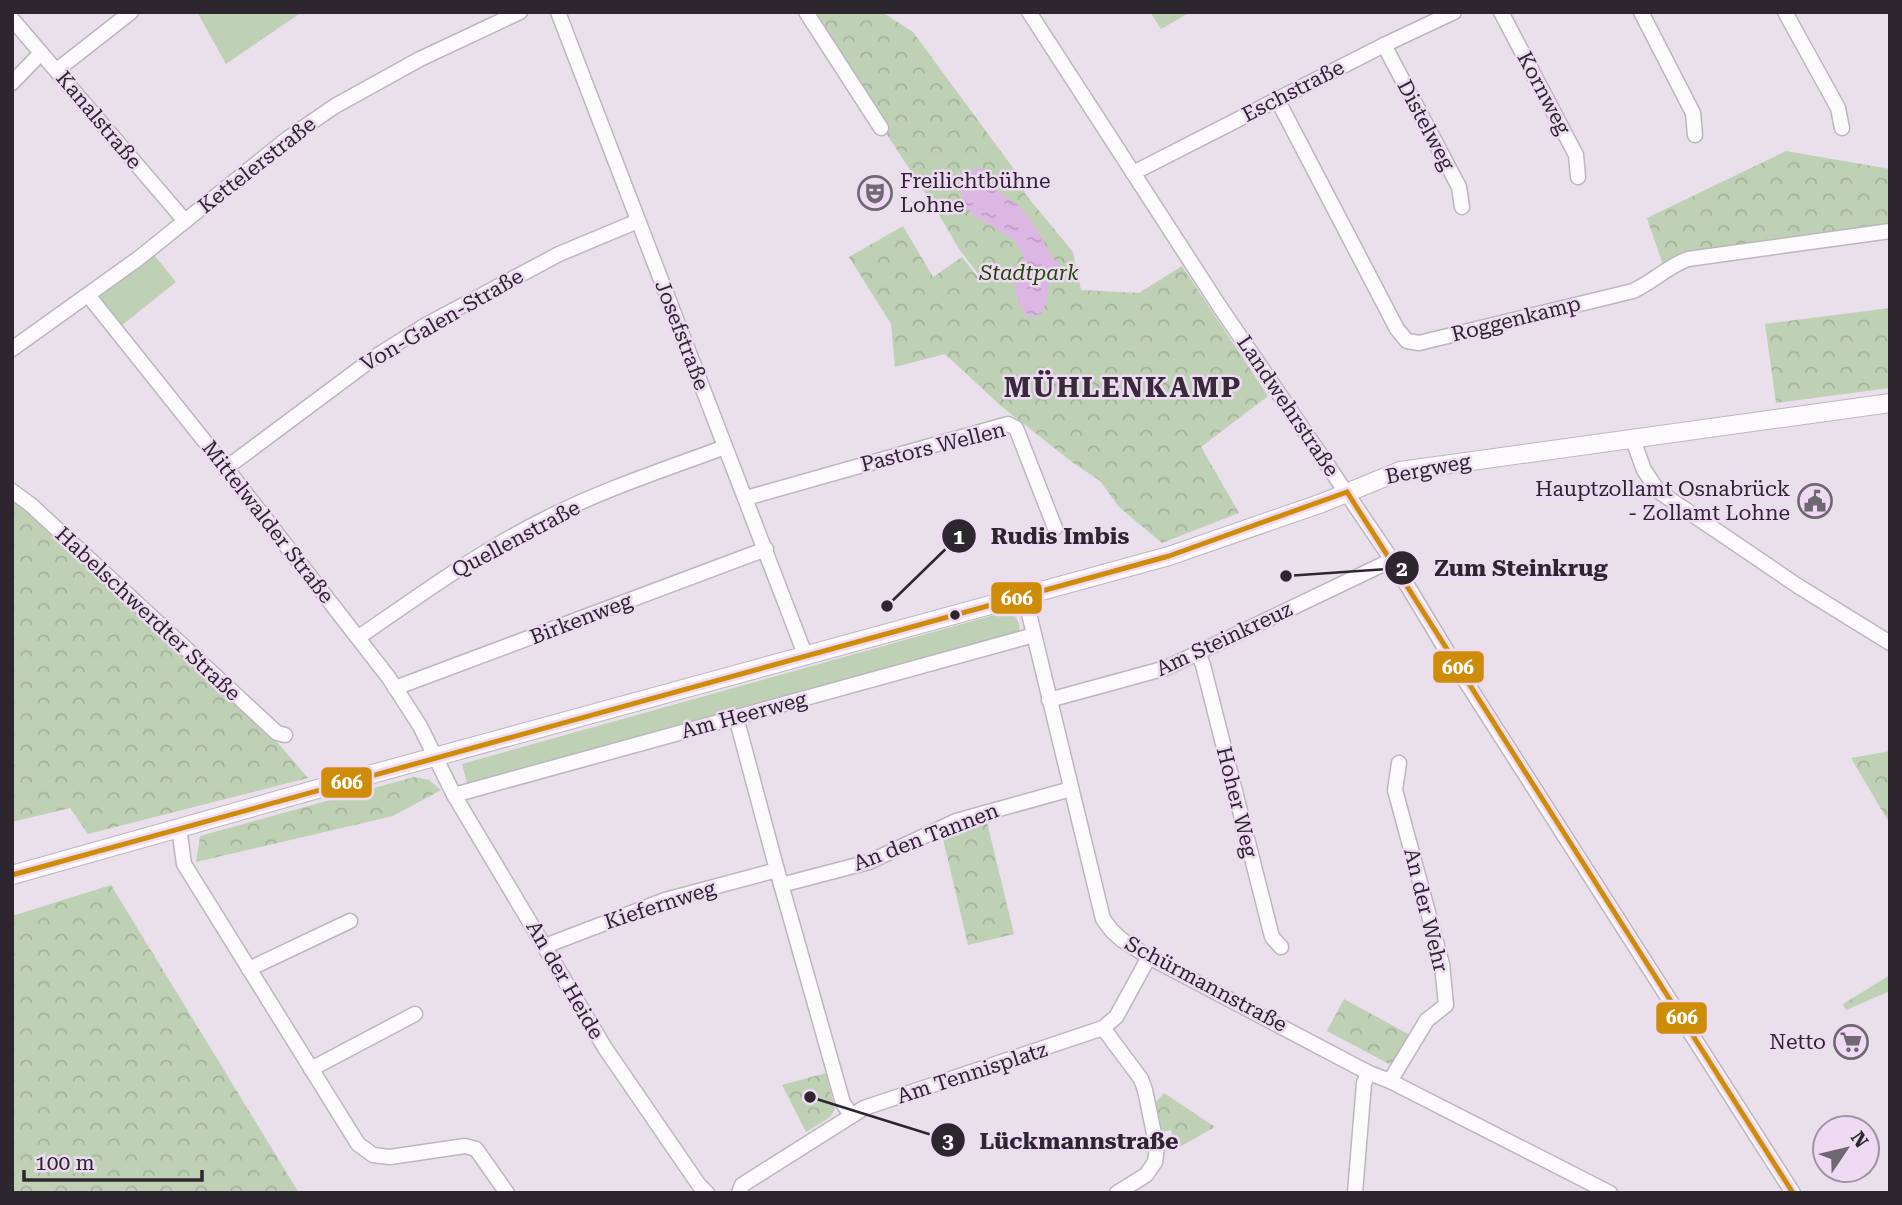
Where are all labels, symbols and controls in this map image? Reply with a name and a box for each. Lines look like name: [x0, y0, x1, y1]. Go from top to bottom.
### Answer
street label: Kornweg: [1512, 48, 1576, 138]
street label: Eschstraße: [1238, 55, 1348, 127]
street label: Kanalstraße: [51, 66, 147, 174]
street label: Distelweg: [1392, 76, 1460, 174]
street label: Kettelerstraße: [194, 112, 320, 218]
place label: Freilichtbühne Lohne: [900, 169, 1051, 217]
theatre icon: Freilichtbühne Lohne: [856, 174, 894, 212]
park label: Stadtpark: [978, 261, 1079, 285]
street label: Von-Galen-Straße: [357, 264, 527, 376]
street label: Josefstraße: [650, 277, 714, 393]
street label: Roggenkamp: [1449, 291, 1583, 347]
street label: Landwehrstraße: [1232, 331, 1344, 481]
district label: MÜHLENKAMP: [1004, 370, 1242, 404]
street label: Pastors Wellen: [858, 417, 1008, 477]
street label: Mittelwalder Straße: [197, 436, 339, 608]
street label: Bergweg: [1383, 449, 1473, 489]
place label: Hauptzollamt Osnabrück - Zollamt Lohne: [1535, 477, 1790, 525]
public building icon: Hauptzollamt Osnabrück - Zollamt Lohne: [1796, 482, 1834, 520]
street label: Quellenstraße: [448, 495, 584, 583]
callout: Rudis Imbis: [942, 514, 1144, 558]
street label: Habelschwerdter Straße: [51, 522, 245, 706]
text: Rudis Imbis: [991, 523, 1129, 550]
text: 1: [953, 525, 965, 549]
callout: Zum Steinkrug: [1385, 546, 1622, 590]
text: Zum Steinkrug: [1434, 555, 1609, 582]
text: 2: [1396, 557, 1408, 581]
line badge: 606: [990, 581, 1043, 615]
text: 606: [1001, 587, 1033, 610]
street label: Birkenweg: [527, 589, 635, 649]
street label: Am Steinkreuz: [1152, 597, 1296, 681]
unlabelled marker: [948, 608, 962, 622]
line badge: 606: [1432, 650, 1485, 684]
text: 606: [1442, 656, 1474, 679]
street label: Am Heerweg: [679, 687, 809, 743]
street label: Hoher Weg: [1212, 744, 1262, 860]
line badge: 606: [320, 766, 373, 799]
text: 606: [331, 771, 363, 794]
street label: An den Tannen: [850, 798, 1002, 876]
street label: An der Wehr: [1399, 846, 1453, 975]
street label: Kiefernweg: [601, 876, 719, 934]
street label: An der Heide: [521, 916, 609, 1044]
street label: Schürmannstraße: [1121, 931, 1291, 1037]
line badge: 606: [1655, 1001, 1708, 1035]
text: 606: [1666, 1006, 1698, 1029]
supermarket icon: Netto: [1832, 1023, 1870, 1061]
place label: Netto: [1769, 1030, 1826, 1054]
street label: Am Tennisplatz: [894, 1037, 1050, 1109]
north arrow: [1811, 1114, 1881, 1184]
callout: Lückmannstraße: [930, 1118, 1192, 1162]
text: N: [1846, 1127, 1873, 1152]
text: Lückmannstraße: [979, 1128, 1179, 1155]
text: 3: [942, 1129, 954, 1153]
scale bar: [24, 1138, 203, 1182]
text: 100 m: [35, 1151, 95, 1175]

